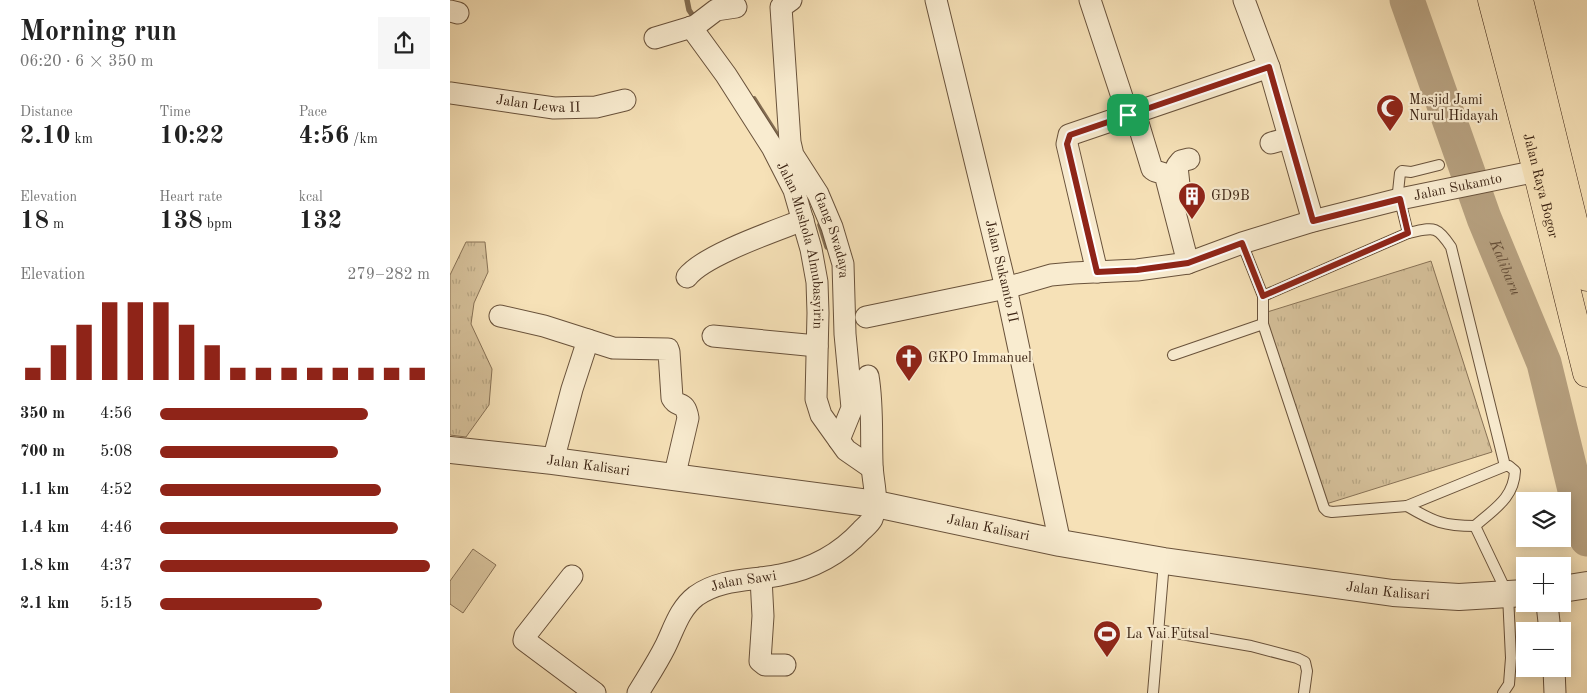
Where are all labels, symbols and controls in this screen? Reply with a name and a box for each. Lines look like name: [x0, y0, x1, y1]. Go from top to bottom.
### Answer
button: share: [378, 17, 430, 69]
text: Morning run: [20, 19, 177, 47]
text: 06:20 · 6 × 350 m: [20, 54, 153, 70]
street label: Jalan Lewa II: [495, 93, 581, 116]
mosque icon: Masjid Jami Nurul Hidayah: [1375, 93, 1405, 132]
place label: Masjid Jami Nurul Hidayah: [1409, 93, 1499, 123]
pin: [1107, 94, 1149, 136]
icon: arrive: [1114, 101, 1142, 129]
text: Distance: [20, 105, 73, 119]
text: Time: [159, 105, 191, 119]
text: Pace: [299, 105, 327, 119]
text: 2.10: [20, 124, 71, 149]
text: 10:22: [159, 124, 224, 149]
text: 4:56: [299, 124, 349, 149]
text: km: [71, 132, 93, 146]
text: /km: [349, 132, 378, 146]
street label: Jalan Raya Bogor: [1520, 132, 1560, 240]
street label: Jalan Mushola Almubasyirin: [774, 160, 825, 330]
street label: Jalan Sukamto: [1412, 171, 1503, 203]
building icon: GD9B: [1177, 181, 1207, 220]
place label: GD9B: [1211, 189, 1250, 203]
text: Elevation: [20, 190, 77, 204]
text: Heart rate: [159, 190, 222, 204]
text: kcal: [299, 190, 323, 204]
street label: Gang Swadaya: [811, 190, 850, 279]
text: 18: [20, 209, 49, 234]
text: 138: [159, 209, 203, 234]
text: 132: [299, 209, 342, 234]
text: m: [49, 217, 64, 231]
text: bpm: [203, 217, 232, 231]
street label: Jalan Sukamto II: [983, 218, 1020, 324]
water label: Kalibaru: [1486, 237, 1523, 298]
text: Elevation: [20, 267, 85, 283]
text: 279–282 m: [347, 267, 430, 283]
church icon: GKPO Immanuel: [894, 343, 924, 382]
place label: GKPO Immanuel: [928, 351, 1032, 365]
text: 350 m: [20, 406, 65, 422]
text: 4:56: [100, 406, 132, 422]
text: 700 m: [20, 444, 65, 460]
text: 5:08: [100, 444, 132, 460]
street label: Jalan Kalisari: [546, 453, 631, 478]
text: 1.1 km: [20, 482, 69, 498]
text: 4:52: [100, 482, 132, 498]
map controls: [1516, 492, 1571, 677]
button: layers: [1516, 492, 1571, 547]
street label: Jalan Kalisari: [945, 512, 1031, 543]
text: 1.4 km: [20, 520, 69, 536]
text: 4:46: [100, 520, 132, 536]
button: +: [1516, 557, 1571, 612]
text: 1.8 km: [20, 558, 69, 574]
text: 4:37: [100, 558, 132, 574]
street label: Jalan Sawi: [708, 569, 778, 594]
street label: Jalan Kalisari: [1345, 580, 1430, 602]
text: 2.1 km: [20, 596, 69, 612]
text: 5:15: [100, 596, 132, 612]
sports icon: La Vai Futsal: [1092, 619, 1122, 658]
button: −: [1516, 622, 1571, 677]
place label: La Vai Futsal: [1126, 627, 1209, 641]

